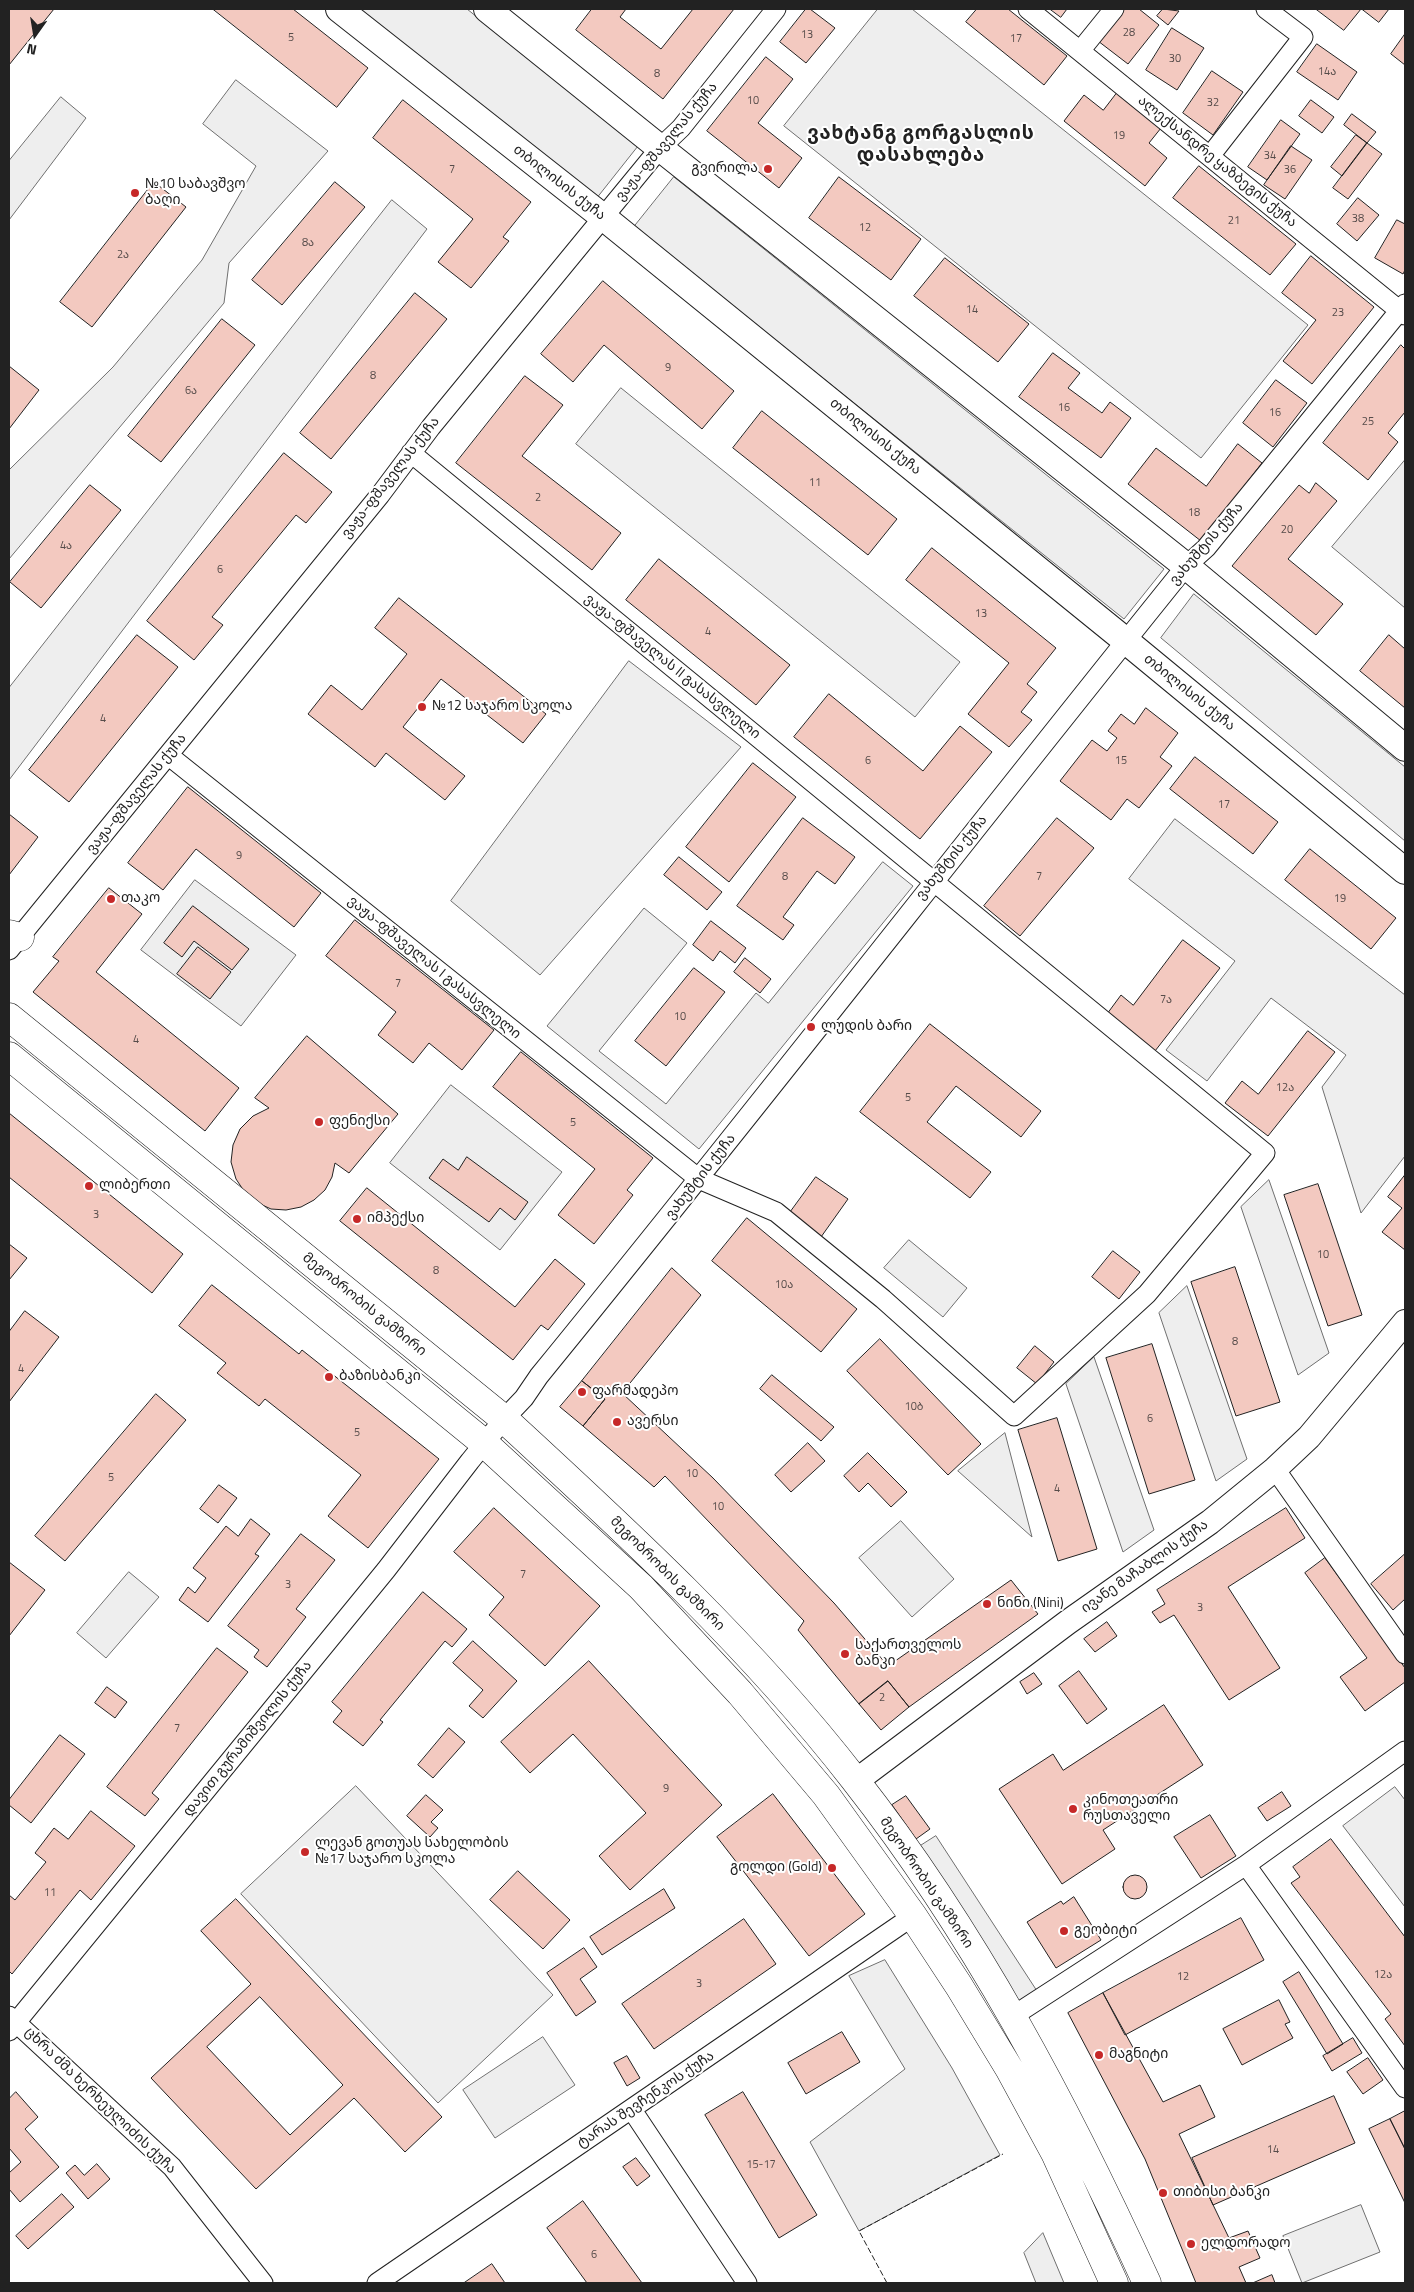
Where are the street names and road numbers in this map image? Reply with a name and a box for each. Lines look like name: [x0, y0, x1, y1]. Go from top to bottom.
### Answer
street label: ვაჟა-ფშაველას ქუჩა: [613, 79, 721, 205]
street label: ალექსანდრე ყაზბეგის ქუჩა: [1134, 93, 1300, 231]
street label: თბილისის ქუჩა: [509, 142, 609, 224]
street label: თბილისის ქუჩა: [826, 395, 924, 479]
street label: ვაჟა-ფშაველას ქუჩა: [338, 414, 444, 542]
street label: ვახუშტის ქუჩა: [1167, 499, 1247, 589]
street label: ვაჟა-ფშაველას II გასასვლელი: [581, 591, 763, 743]
street label: თბილისის ქუჩა: [1140, 651, 1238, 735]
street label: ვაჟა-ფშაველას ქუჩა: [83, 731, 191, 857]
street label: ვახუშტის ქუჩა: [913, 812, 991, 904]
street label: ვაჟა-ფშაველას I გასასვლელი: [344, 893, 524, 1043]
street label: ვახუშტის ქუჩა: [662, 1131, 740, 1223]
street label: მეგობრობის გამზირი: [298, 1250, 430, 1360]
street label: მეგობრობის გამზირი: [606, 1513, 728, 1635]
street label: ივანე მაჩაბლის ქუჩა: [1078, 1517, 1212, 1617]
street label: დავით გურამიშვილის ქუჩა: [180, 1658, 316, 1820]
street label: მეგობრობის გამზირი: [876, 1814, 976, 1952]
street label: ცხრა ძმა ხერხეულიძის ქუჩა: [21, 2024, 179, 2178]
street label: ტარას შევჩენკოს ქუჩა: [574, 2048, 718, 2152]

